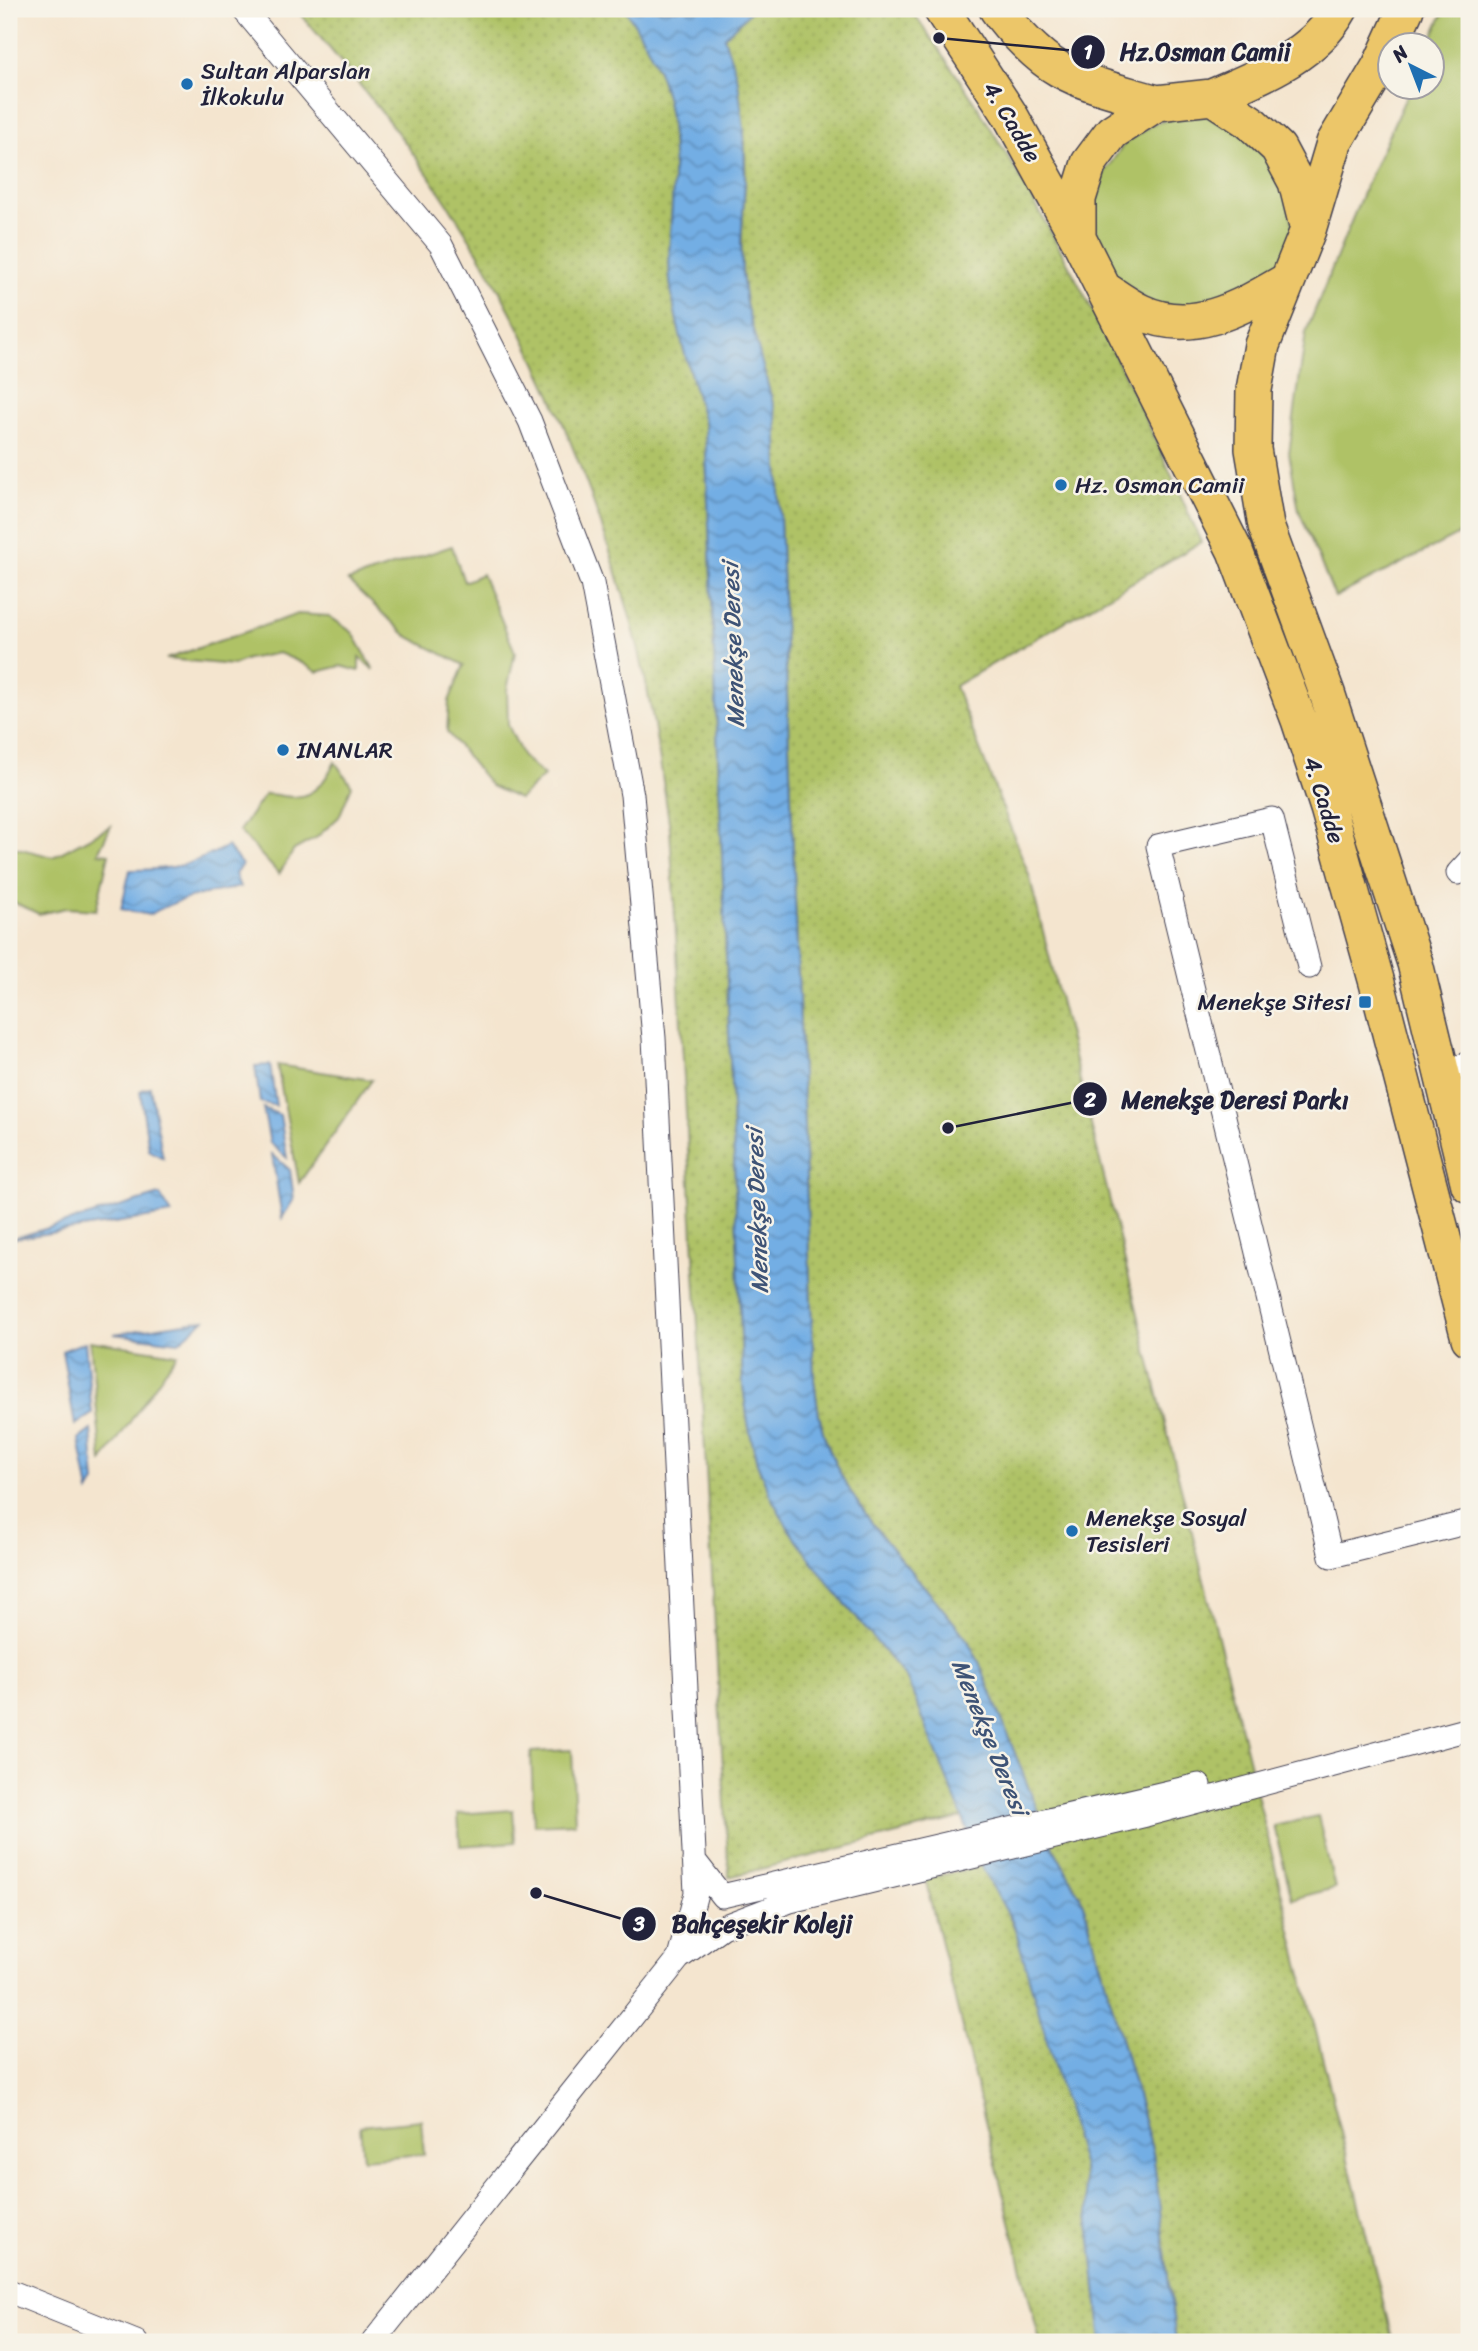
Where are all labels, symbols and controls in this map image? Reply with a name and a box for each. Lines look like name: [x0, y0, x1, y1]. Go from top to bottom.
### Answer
callout: Hz.Osman Camii: [1070, 29, 1304, 74]
text: Hz.Osman Camii: [1120, 31, 1292, 73]
north arrow: [1376, 32, 1446, 102]
text: 1: [1083, 33, 1093, 71]
text: N: [1383, 37, 1417, 71]
place label: Sultan Alparslan İlkokulu: [200, 51, 371, 118]
street label: 4. Cadde: [971, 73, 1053, 171]
marker: Sultan Alparslan İlkokulu: [179, 76, 195, 92]
place label: Hz. Osman Camii: [1075, 465, 1245, 506]
marker: Hz. Osman Camii: [1053, 477, 1069, 493]
water label: Menekşe Deresi: [709, 557, 757, 728]
place label: INANLAR: [296, 730, 393, 771]
marker: INANLAR: [275, 742, 291, 758]
street label: 4. Cadde: [1291, 751, 1357, 849]
place label: Menekşe Sitesi: [1198, 982, 1352, 1023]
marker: Menekşe Sitesi: [1357, 994, 1373, 1010]
callout: Menekşe Deresi Parkı: [1072, 1077, 1363, 1122]
text: Menekşe Deresi Parkı: [1120, 1079, 1349, 1121]
text: 2: [1083, 1081, 1096, 1119]
water label: Menekşe Deresi: [733, 1123, 781, 1294]
place label: Menekşe Sosyal Tesisleri: [1086, 1498, 1247, 1565]
marker: Menekşe Sosyal Tesisleri: [1064, 1523, 1080, 1539]
water label: Menekşe Deresi: [940, 1652, 1042, 1826]
callout: Bahçeşekir Koleji: [622, 1901, 867, 1946]
text: Bahçeşekir Koleji: [672, 1903, 854, 1945]
text: 3: [632, 1905, 645, 1943]

